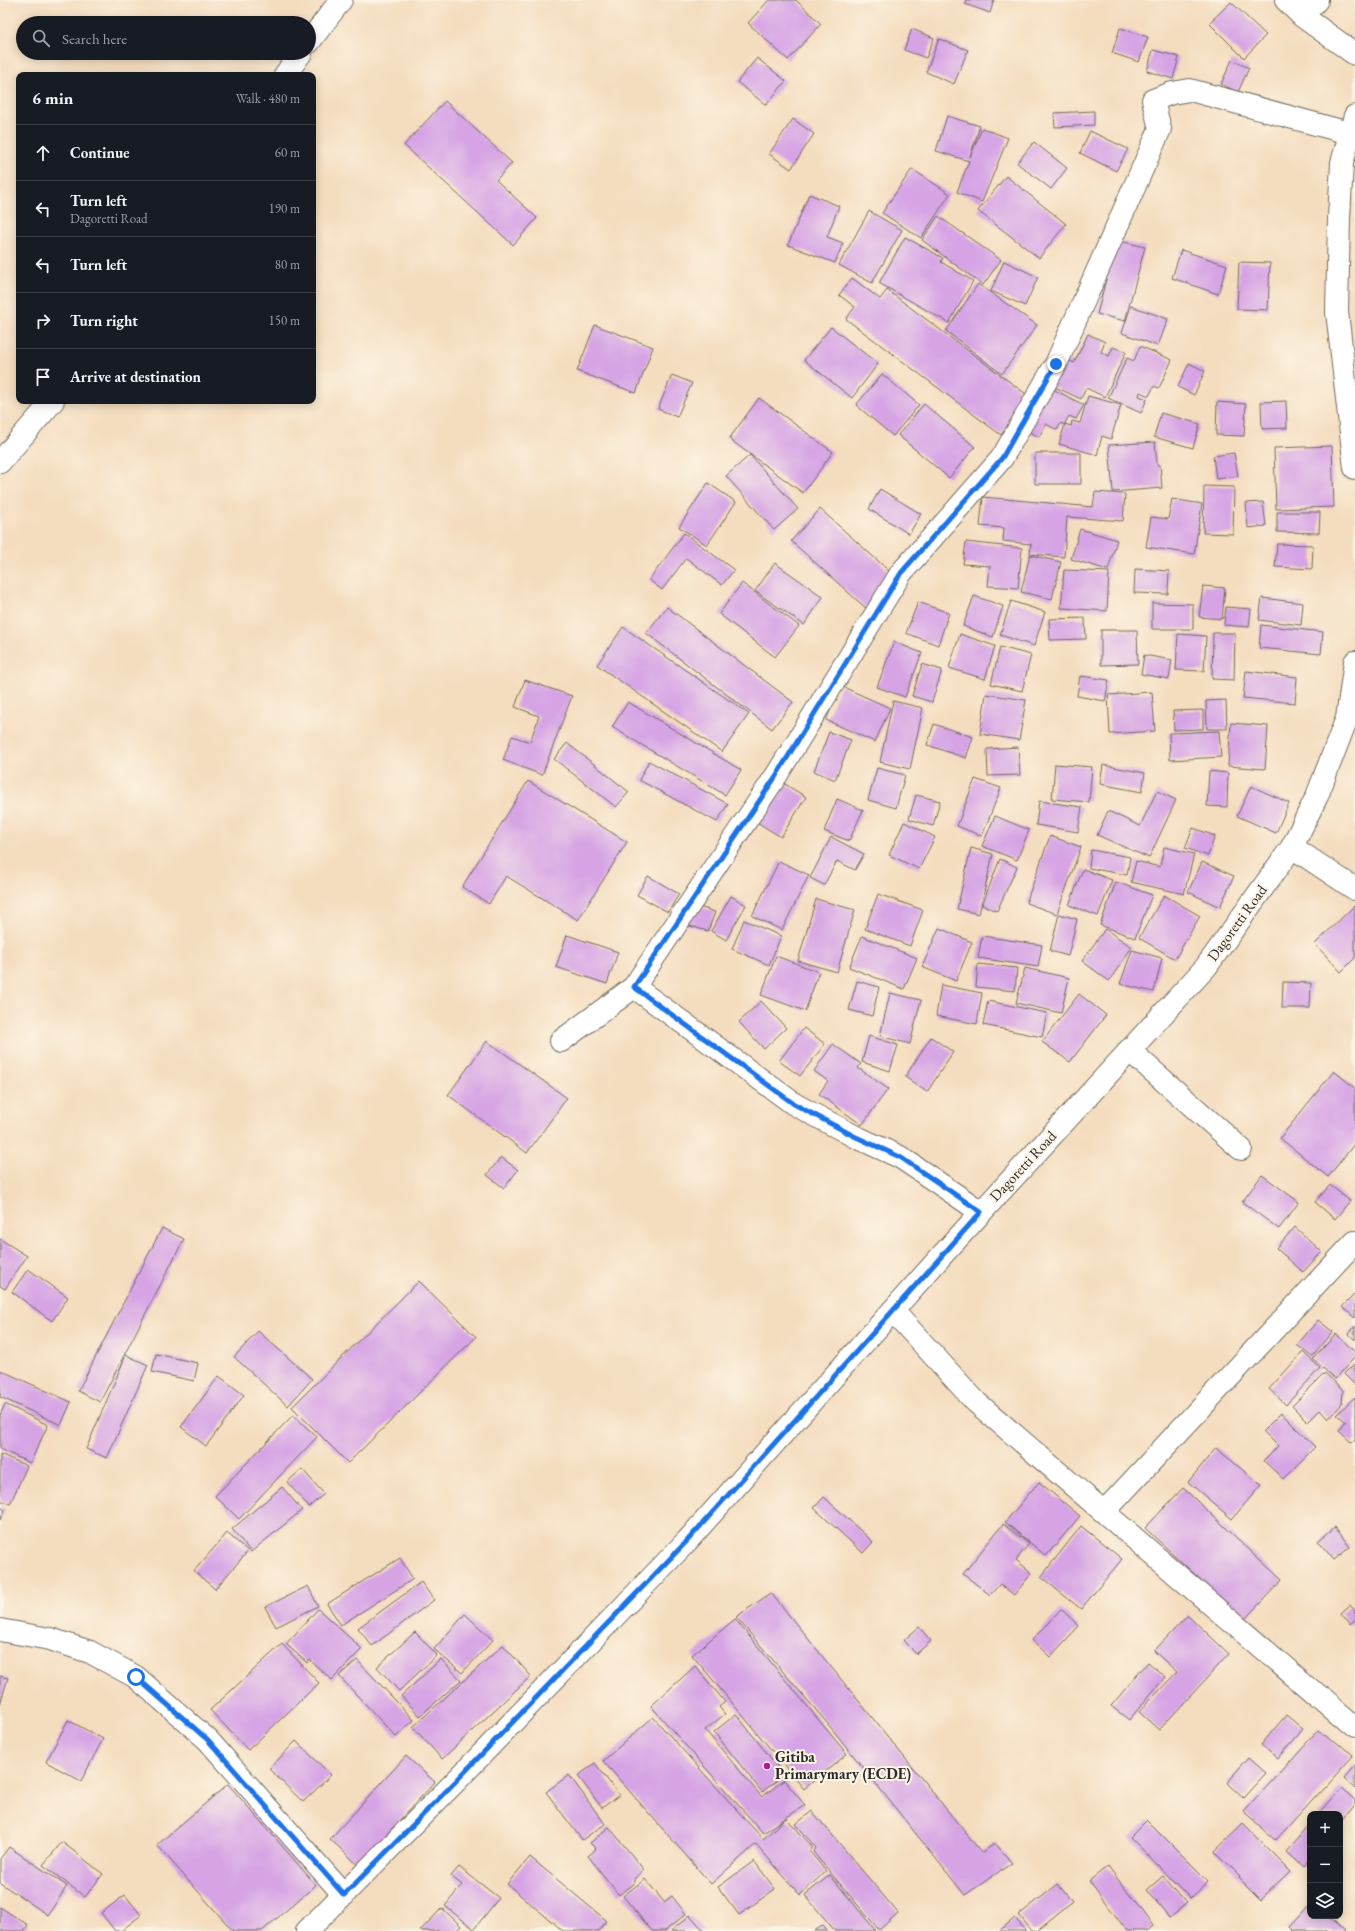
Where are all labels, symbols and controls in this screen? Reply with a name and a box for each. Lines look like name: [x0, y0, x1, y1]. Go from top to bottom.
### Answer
search box: [16, 16, 316, 60]
icon: search: [30, 27, 52, 49]
text: Search here: [62, 29, 127, 48]
text: 6 min: [32, 87, 73, 109]
text: Walk · 480 m: [236, 90, 300, 107]
icon: ahead: [32, 142, 54, 164]
text: Continue: [70, 143, 130, 162]
text: 60 m: [275, 144, 300, 161]
text: Turn left: [70, 191, 127, 210]
icon: left: [32, 198, 54, 220]
text: 190 m: [269, 200, 300, 217]
text: Dagoretti Road: [70, 210, 148, 227]
icon: left: [32, 254, 54, 276]
text: Turn left: [70, 255, 127, 274]
text: 80 m: [275, 256, 300, 273]
icon: right: [32, 310, 54, 332]
text: Turn right: [70, 311, 138, 330]
text: 150 m: [269, 312, 300, 329]
route end: [1047, 355, 1065, 373]
icon: arrive: [32, 366, 54, 388]
text: Arrive at destination: [70, 367, 201, 386]
street label: Dagoretti Road: [1203, 881, 1271, 965]
street label: Dagoretti Road: [985, 1126, 1060, 1205]
route start: [127, 1668, 145, 1686]
place label: Gitiba Primarymary (ECDE): [775, 1747, 911, 1783]
marker: Gitiba Primarymary (ECDE): [762, 1761, 772, 1771]
map controls: [1307, 1811, 1343, 1919]
button: +: [1307, 1811, 1343, 1847]
button: −: [1307, 1847, 1343, 1883]
button: layers: [1307, 1883, 1343, 1919]

